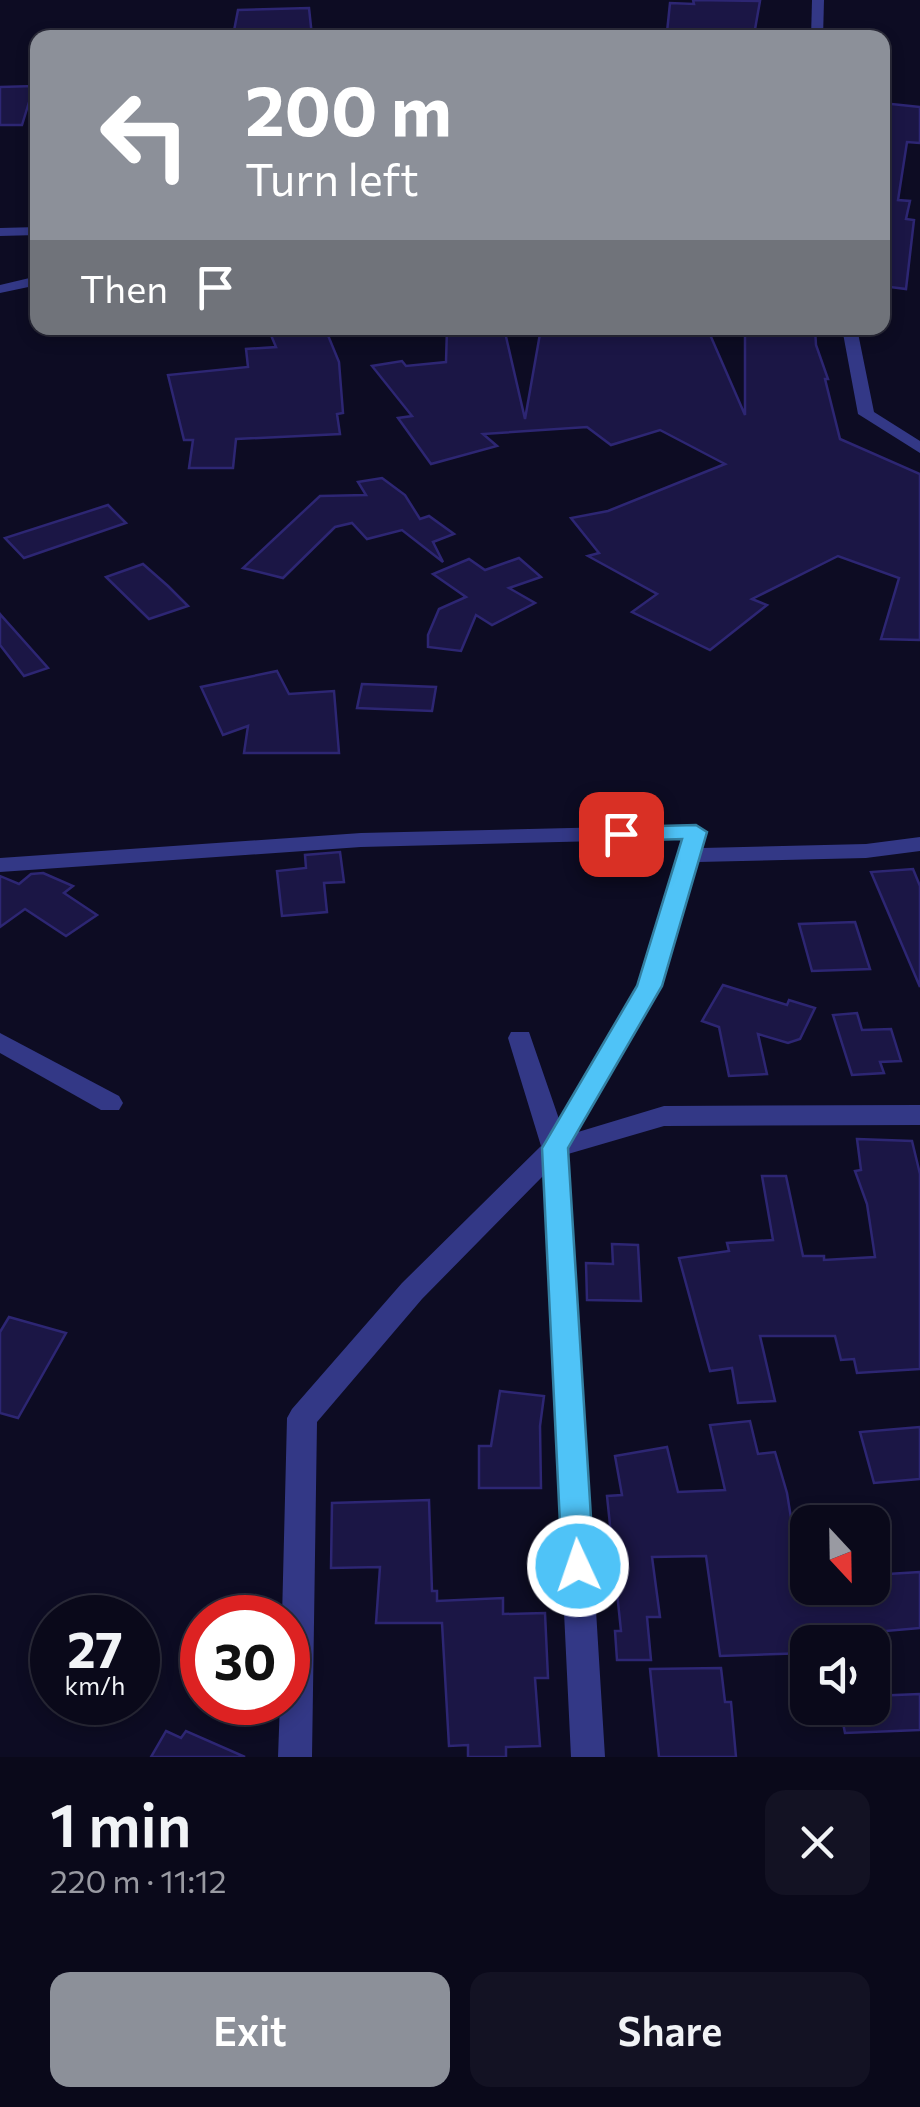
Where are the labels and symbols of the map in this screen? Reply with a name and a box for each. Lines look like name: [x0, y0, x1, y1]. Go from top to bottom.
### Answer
pin: [579, 792, 664, 877]
north arrow: [790, 1505, 890, 1605]
position arrow: [526, 1514, 630, 1618]
speed limit sign: 30: [180, 1595, 310, 1725]

